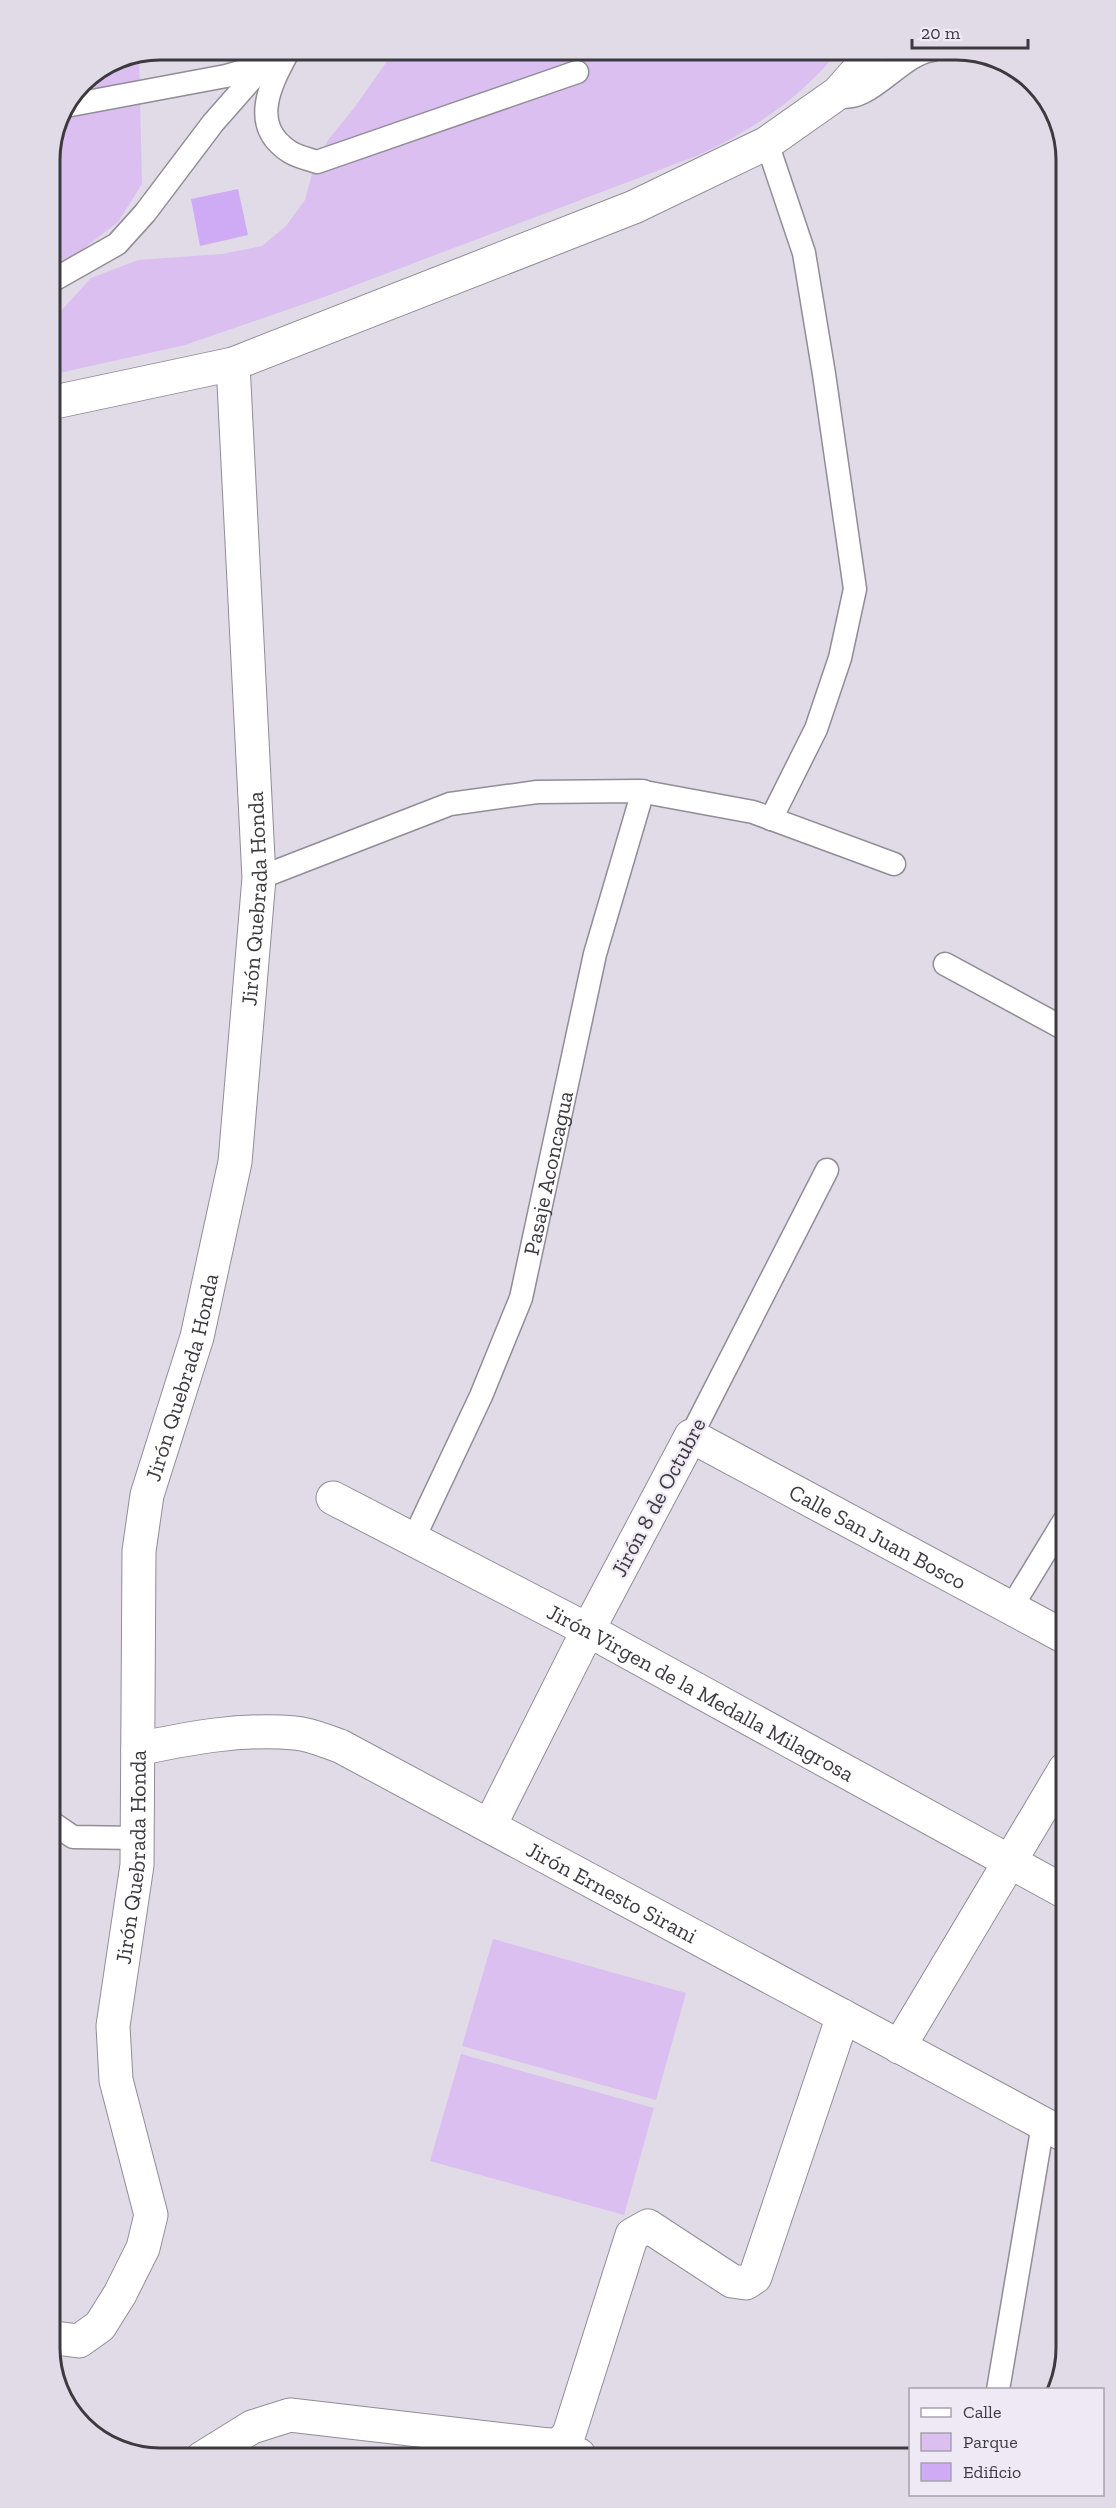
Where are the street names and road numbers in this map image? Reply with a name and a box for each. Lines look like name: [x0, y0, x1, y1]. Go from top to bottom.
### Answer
street label: Jirón Quebrada Honda: [235, 790, 273, 1007]
street label: Pasaje Aconcagua: [518, 1088, 579, 1258]
street label: Jirón Quebrada Honda: [139, 1271, 224, 1484]
street label: Jirón 8 de Octubre: [605, 1413, 712, 1581]
street label: Calle San Juan Bosco: [784, 1478, 971, 1595]
street label: Jirón Virgen de la Medalla Milagrosa: [542, 1598, 859, 1788]
street label: Jirón Quebrada Honda: [109, 1750, 152, 1966]
street label: Jirón Ernesto Sirani: [522, 1836, 702, 1949]

